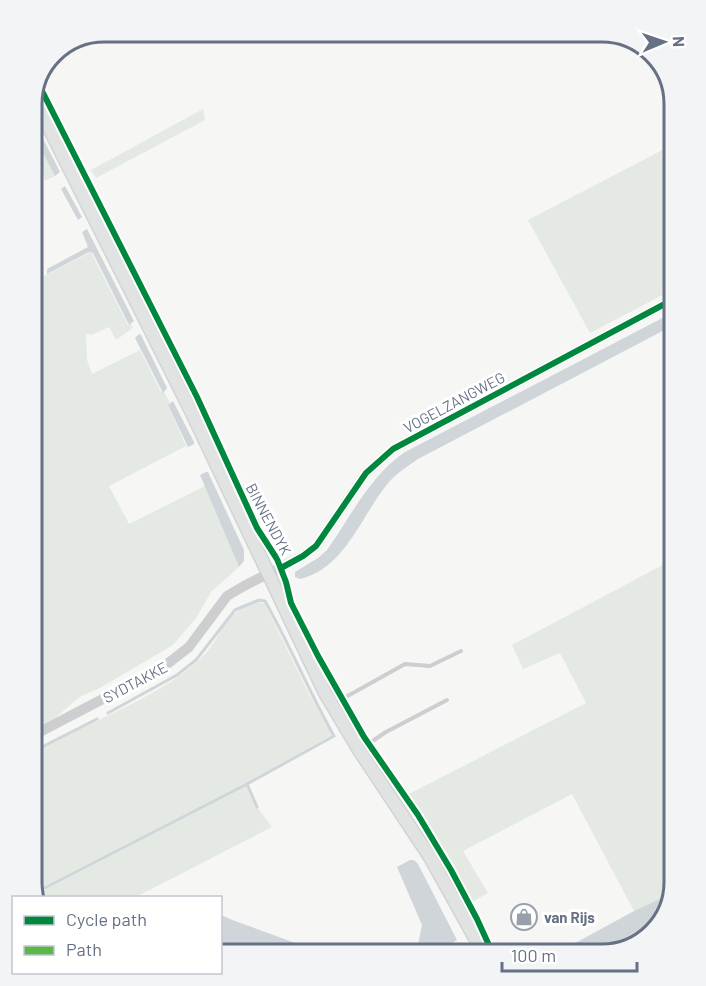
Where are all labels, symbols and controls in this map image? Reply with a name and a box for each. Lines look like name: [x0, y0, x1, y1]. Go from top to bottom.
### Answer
north arrow: [634, 12, 694, 72]
text: N: [670, 36, 689, 47]
street label: VOGELZANGWEG: [400, 368, 508, 436]
street label: BINNENDYK: [243, 480, 295, 558]
street label: SYDTAKKE: [100, 658, 170, 706]
legend: [12, 896, 222, 974]
shop icon: van Rijs: [509, 902, 539, 932]
text: Cycle path: [66, 908, 147, 930]
place label: van Rijs: [544, 908, 595, 926]
scale bar: [502, 935, 637, 973]
text: Path: [66, 938, 102, 960]
text: 100 m: [511, 944, 556, 966]

